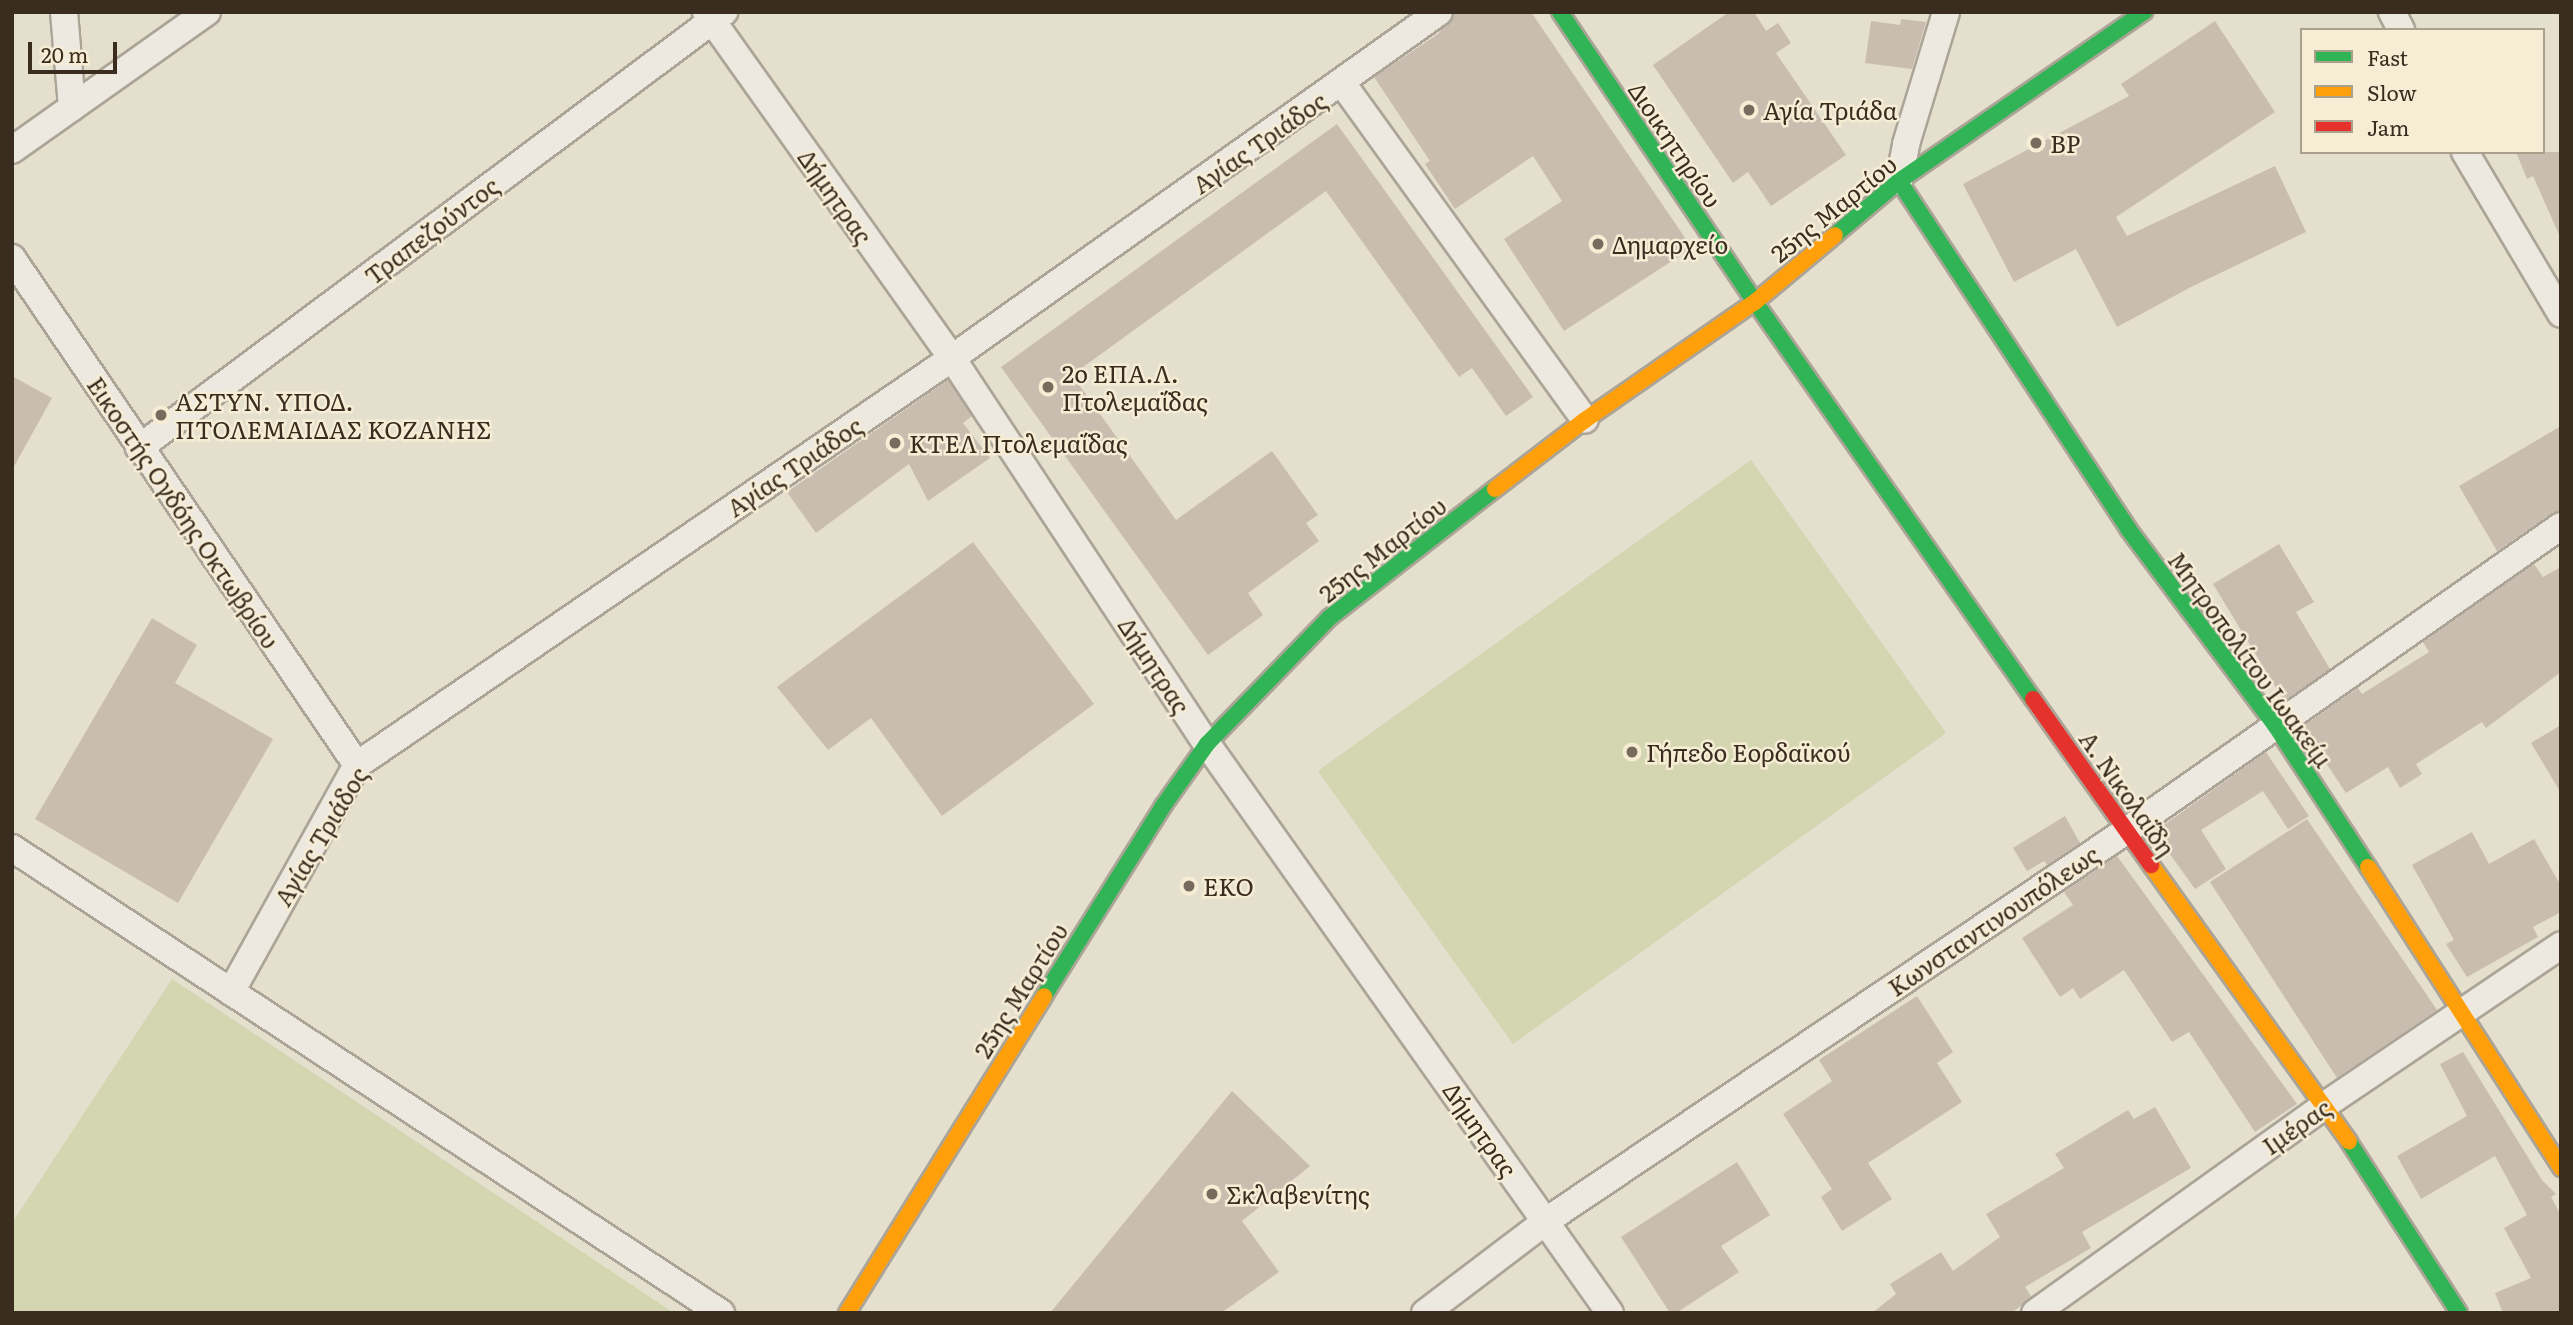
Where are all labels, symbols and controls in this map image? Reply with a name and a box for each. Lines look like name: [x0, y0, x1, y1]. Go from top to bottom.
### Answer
scale bar: [32, 28, 121, 72]
legend: [2300, 28, 2545, 154]
text: 20 m: [41, 38, 88, 69]
text: Fast: [2367, 41, 2408, 72]
street label: Διοικητηρίου: [1624, 76, 1728, 212]
text: Slow: [2367, 76, 2417, 107]
street label: Αγίας Τριάδος: [1186, 85, 1332, 199]
place label: Αγία Τριάδα: [1763, 96, 1898, 124]
marker: Αγία Τριάδα: [1741, 102, 1757, 118]
text: Jam: [2367, 111, 2409, 142]
place label: BP: [2050, 129, 2080, 157]
marker: BP: [2028, 135, 2044, 151]
street label: Δήμητρας: [793, 143, 879, 249]
street label: 25ης Μαρτίου: [1764, 149, 1902, 267]
street label: Τραπεζούντος: [358, 170, 504, 290]
place label: Δημαρχείο: [1612, 230, 1728, 258]
marker: Δημαρχείο: [1590, 236, 1606, 252]
place label: 2ο ΕΠΑ.Λ. Πτολεμαΐδας: [1062, 359, 1208, 415]
street label: Εικοστής Ογδόης Οκτωβρίου: [82, 371, 286, 653]
marker: 2ο ΕΠΑ.Λ. Πτολεμαΐδας: [1040, 379, 1056, 395]
place label: ΑΣΤΥΝ. ΥΠΟΔ. ΠΤΟΛΕΜΑΙΔΑΣ ΚΟΖΑΝΗΣ: [175, 387, 492, 443]
marker: ΑΣΤΥΝ. ΥΠΟΔ. ΠΤΟΛΕΜΑΙΔΑΣ ΚΟΖΑΝΗΣ: [153, 407, 169, 423]
street label: Αγίας Τριάδος: [721, 410, 867, 522]
place label: ΚΤΕΛ Πτολεμαΐδας: [909, 429, 1128, 457]
marker: ΚΤΕΛ Πτολεμαΐδας: [887, 435, 903, 451]
street label: 25ης Μαρτίου: [1313, 491, 1451, 607]
street label: Μητροπολίτου Ιωακείμ: [2163, 546, 2339, 772]
street label: Δήμητρας: [1113, 612, 1197, 718]
street label: Α. Νικολαΐδη: [2074, 725, 2182, 861]
place label: Γήπεδο Εορδαϊκού: [1646, 738, 1850, 766]
marker: Γήπεδο Εορδαϊκού: [1624, 744, 1640, 760]
street label: Αγίας Τριάδος: [267, 761, 373, 911]
street label: Κωνσταντινουπόλεως: [1882, 839, 2104, 1001]
place label: EKO: [1203, 872, 1254, 900]
marker: EKO: [1181, 878, 1197, 894]
street label: 25ης Μαρτίου: [967, 917, 1073, 1063]
street label: Δήμητρας: [1438, 1076, 1524, 1182]
street label: Ιμέρας: [2256, 1092, 2336, 1160]
place label: Σκλαβενίτης: [1226, 1180, 1370, 1208]
marker: Σκλαβενίτης: [1204, 1186, 1220, 1202]

